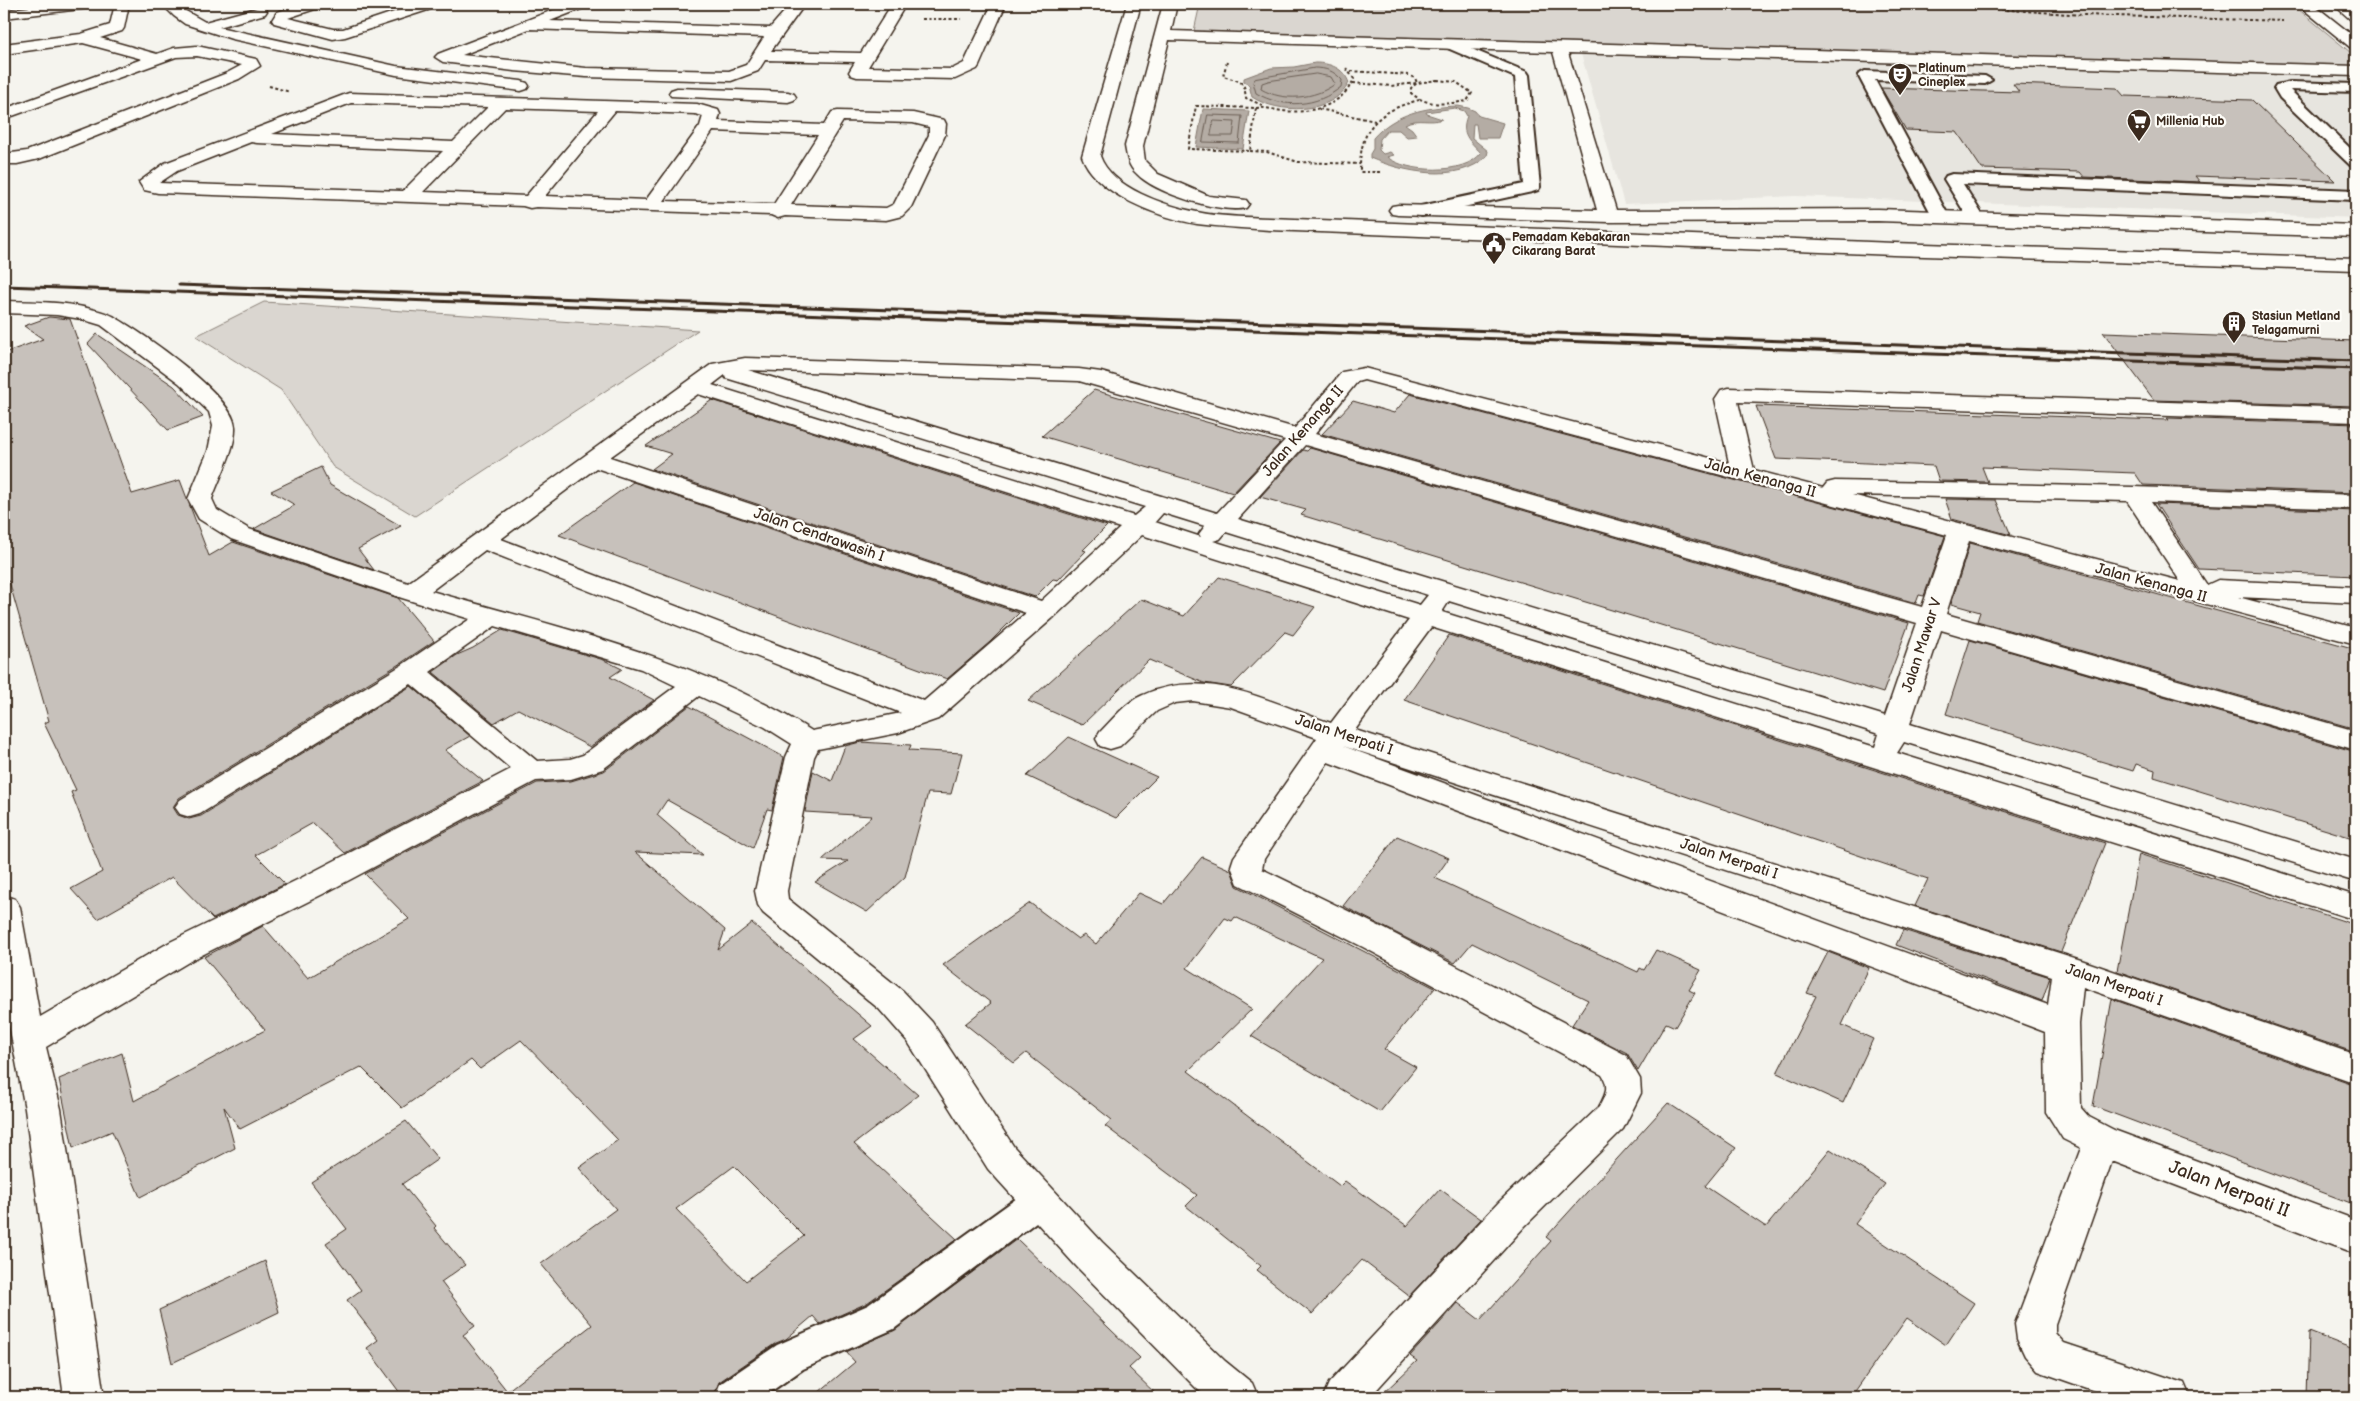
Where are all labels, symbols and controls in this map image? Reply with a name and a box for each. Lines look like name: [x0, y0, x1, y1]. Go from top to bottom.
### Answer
place label: Platinum Cineplex: [1918, 61, 1966, 90]
theatre icon: Platinum Cineplex: [1887, 62, 1913, 96]
supermarket icon: Millenia Hub: [2126, 108, 2152, 142]
place label: Millenia Hub: [2156, 114, 2225, 129]
place label: Pemadam Kebakaran Cikarang Barat: [1512, 230, 1630, 259]
public building icon: Pemadam Kebakaran Cikarang Barat: [1481, 231, 1507, 265]
place label: Stasiun Metland Telagamurni: [2252, 309, 2340, 338]
building icon: Stasiun Metland Telagamurni: [2221, 310, 2247, 344]
street label: Jalan Kenanga II: [1258, 381, 1348, 480]
street label: Jalan Kenanga II: [1702, 454, 1818, 502]
street label: Jalan Cendrawasih I: [751, 504, 887, 566]
street label: Jalan Kenanga II: [2093, 559, 2209, 607]
street label: Jalan Mawar V: [1898, 595, 1946, 695]
street label: Jalan Merpati I: [1293, 710, 1396, 760]
street label: Jalan Merpati I: [1678, 834, 1781, 884]
street label: Jalan Merpati I: [2063, 959, 2165, 1011]
street label: Jalan Merpati II: [2166, 1156, 2292, 1222]

